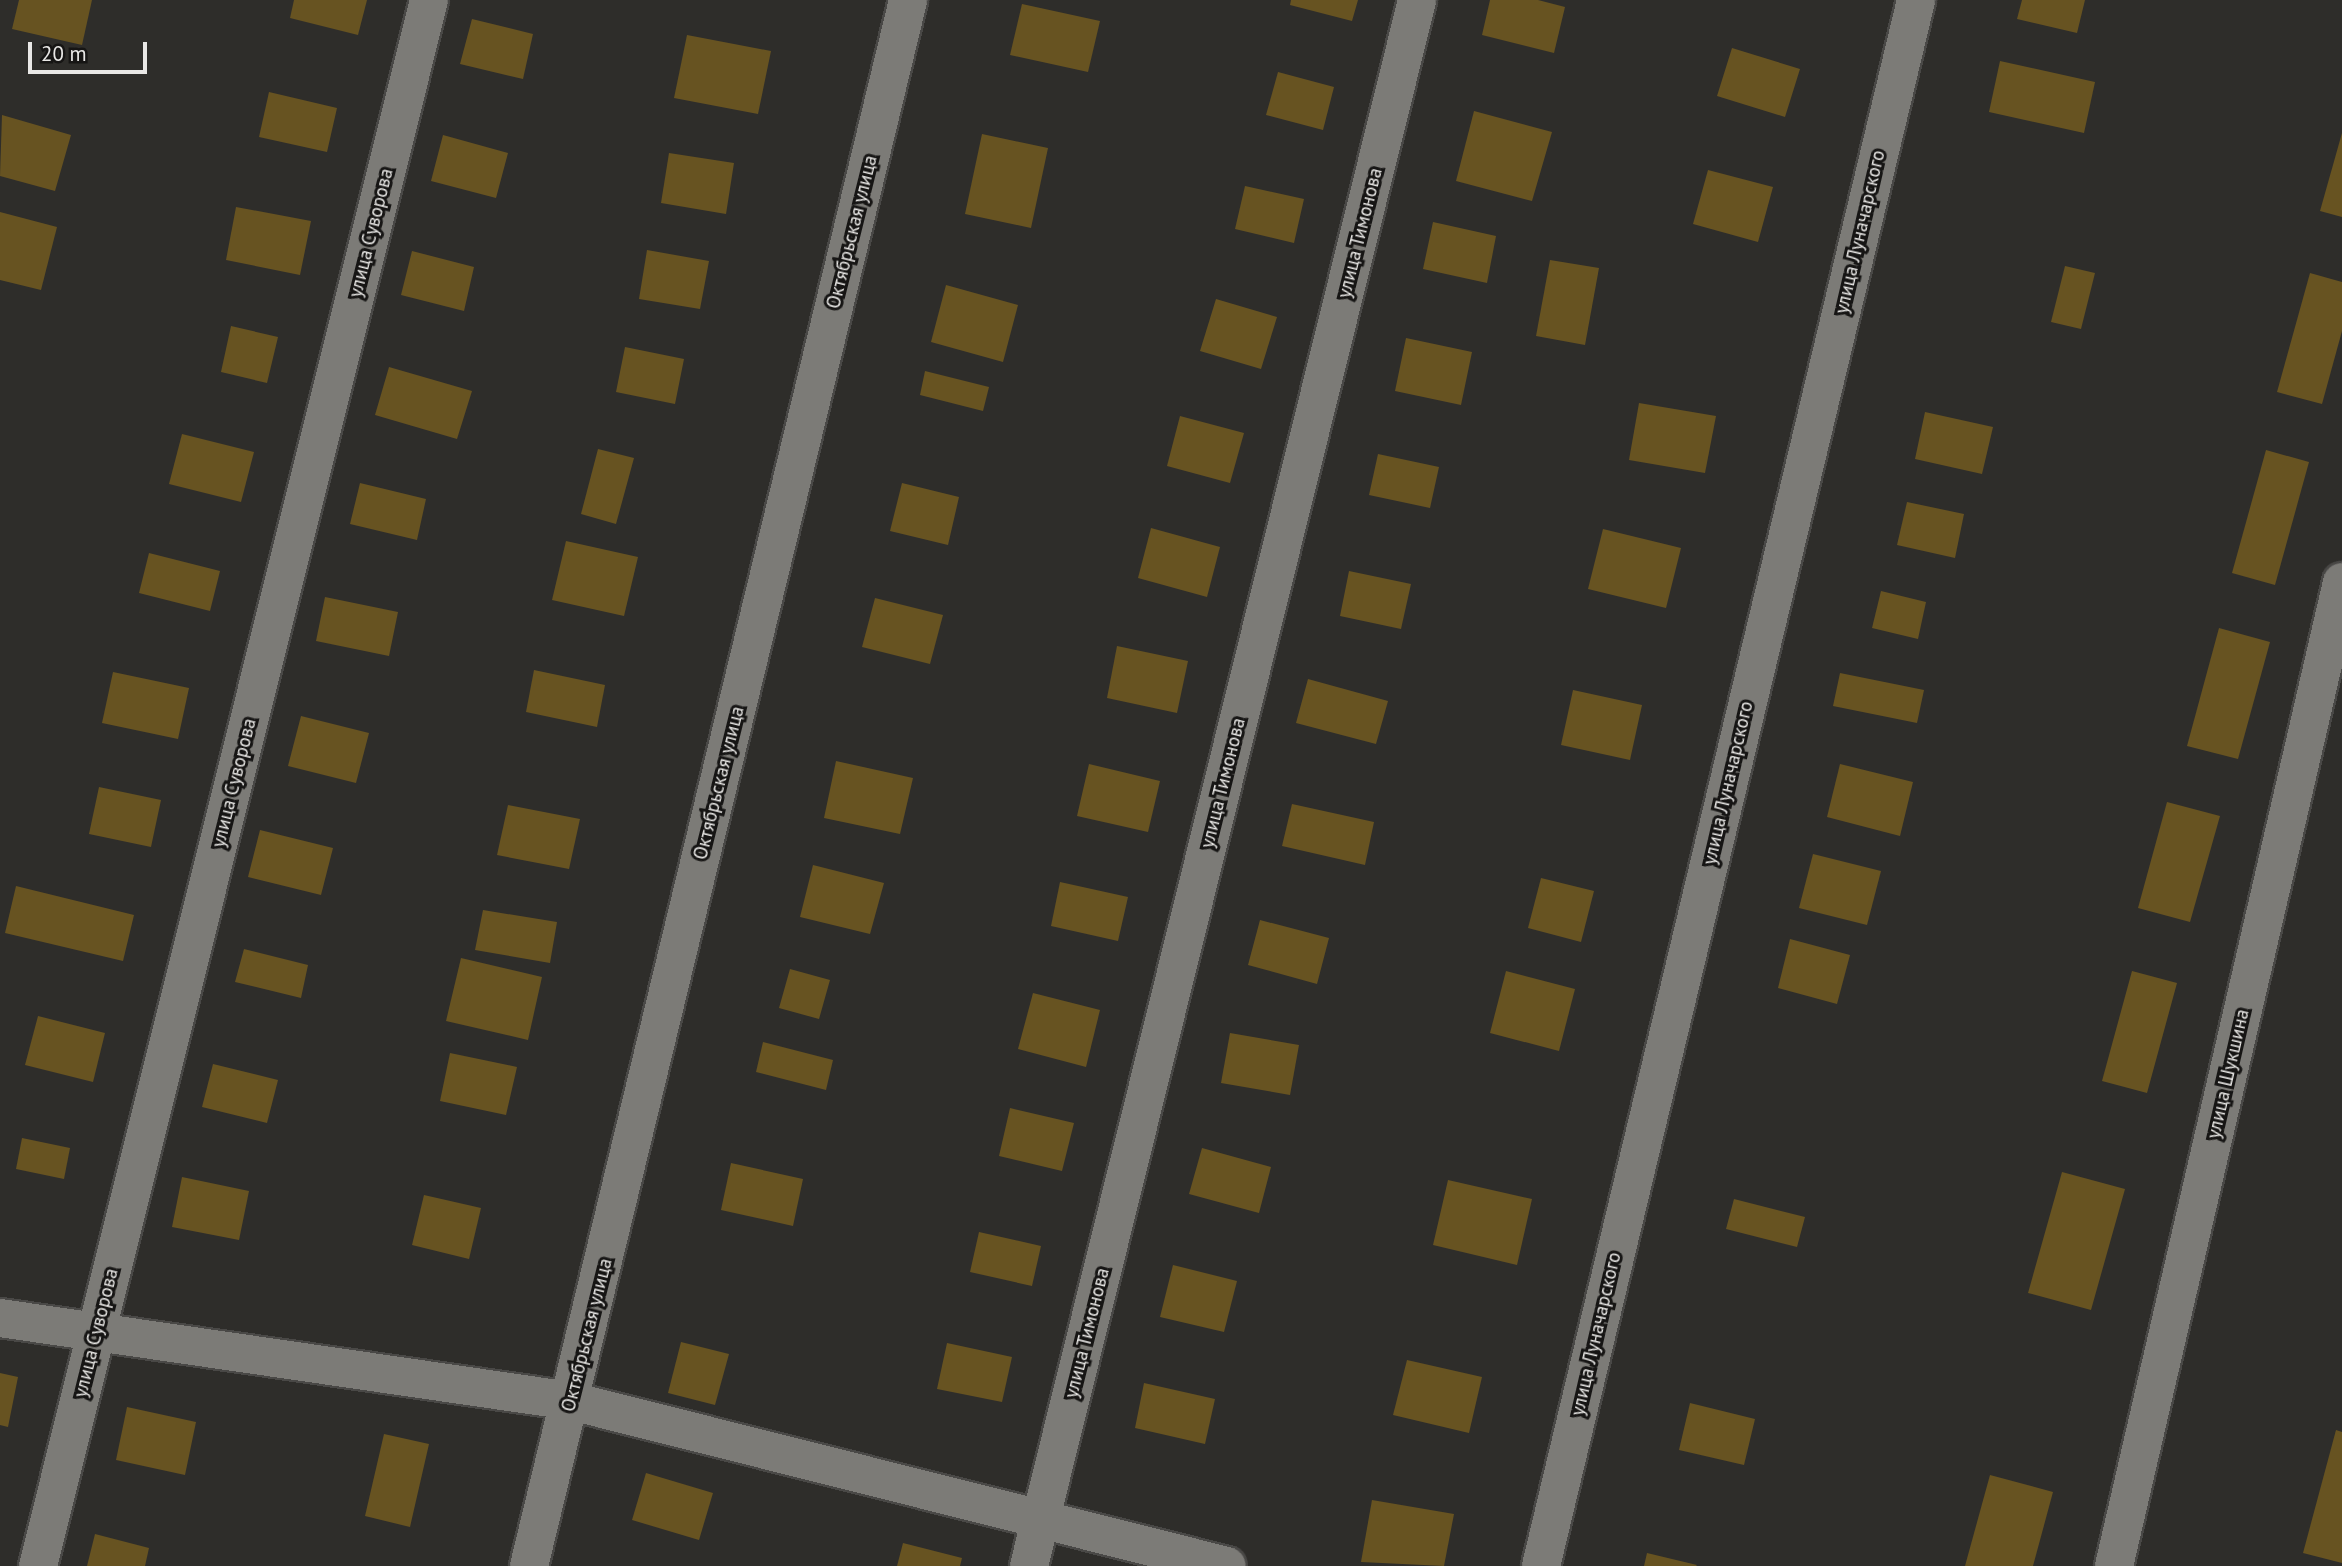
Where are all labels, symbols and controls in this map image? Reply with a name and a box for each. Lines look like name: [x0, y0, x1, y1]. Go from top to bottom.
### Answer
scale bar: [32, 28, 150, 72]
text: 20 m: [41, 40, 87, 67]
street label: улица Луначарского: [1830, 148, 1890, 316]
street label: Октябрьская улица: [822, 153, 882, 311]
street label: улица Тимонова: [1333, 165, 1387, 301]
street label: улица Суворова: [344, 166, 398, 300]
street label: улица Луначарского: [1698, 699, 1758, 867]
street label: Октябрьская улица: [689, 704, 749, 862]
street label: улица Тимонова: [1196, 715, 1250, 851]
street label: улица Суворова: [207, 716, 261, 850]
street label: улица Шукшина: [2202, 1007, 2254, 1141]
street label: улица Луначарского: [1566, 1250, 1626, 1418]
street label: Октябрьская улица: [557, 1256, 617, 1414]
street label: улица Тимонова: [1060, 1265, 1114, 1401]
street label: улица Суворова: [69, 1266, 123, 1400]

